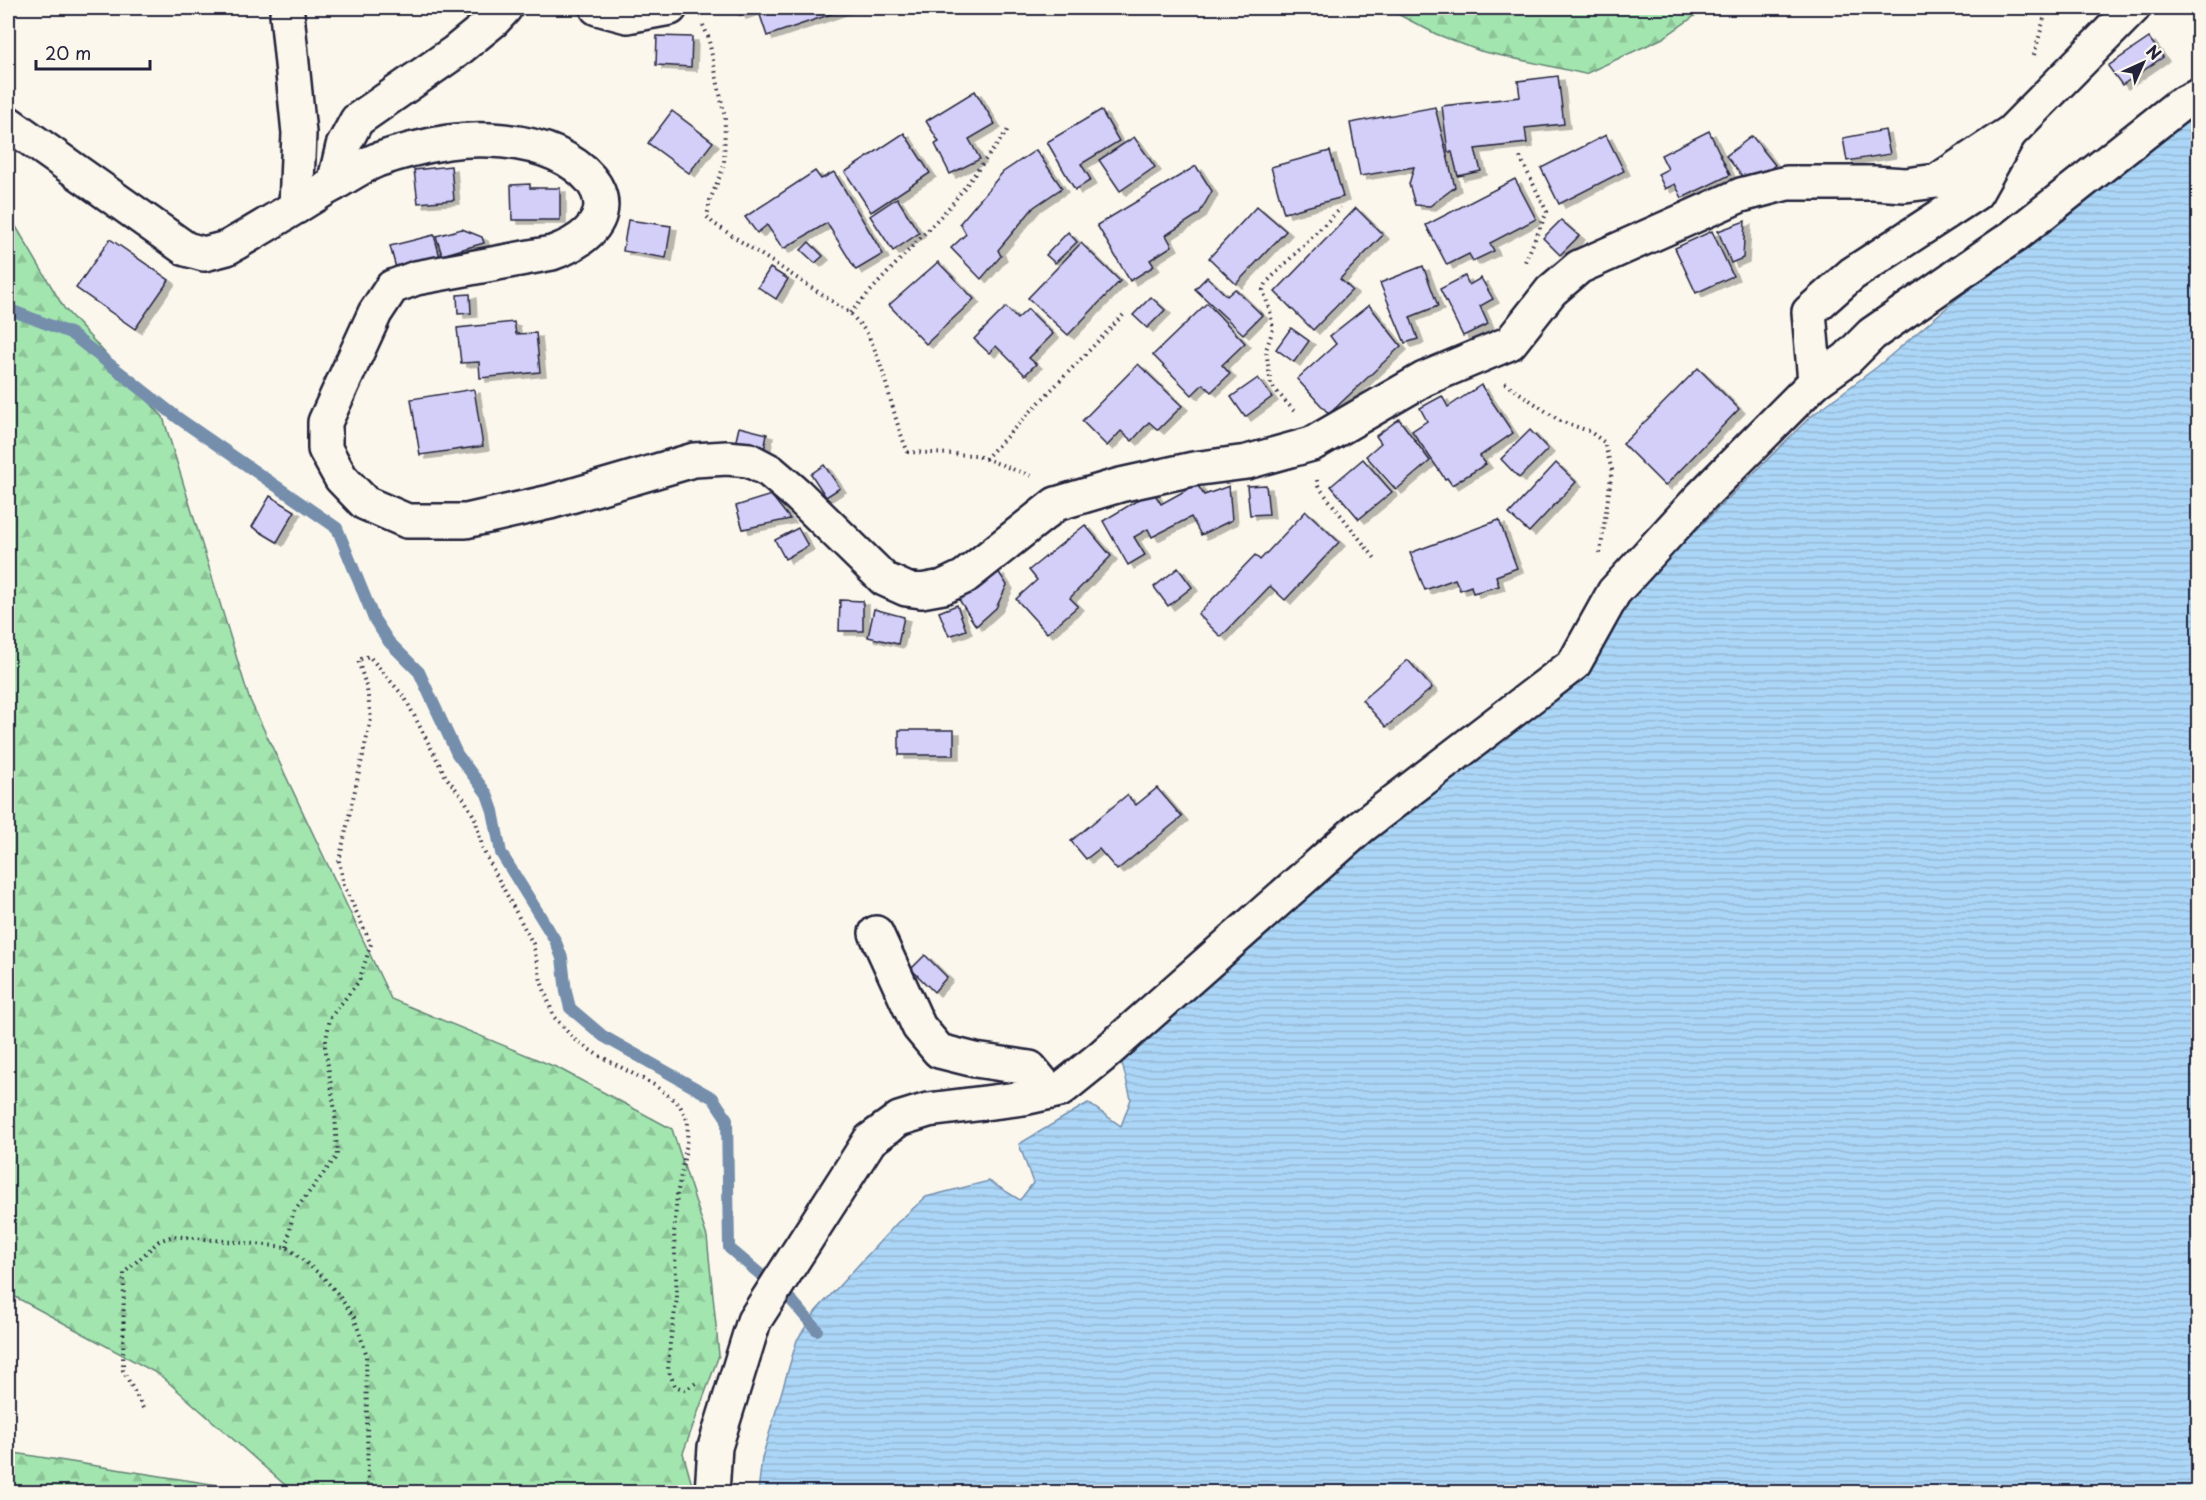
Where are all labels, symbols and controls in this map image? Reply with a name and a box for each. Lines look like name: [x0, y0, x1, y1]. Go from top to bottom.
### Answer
scale bar: [36, 33, 150, 71]
north arrow: [2113, 33, 2173, 93]
text: 20 m: [45, 39, 91, 66]
text: N: [2141, 39, 2167, 65]

